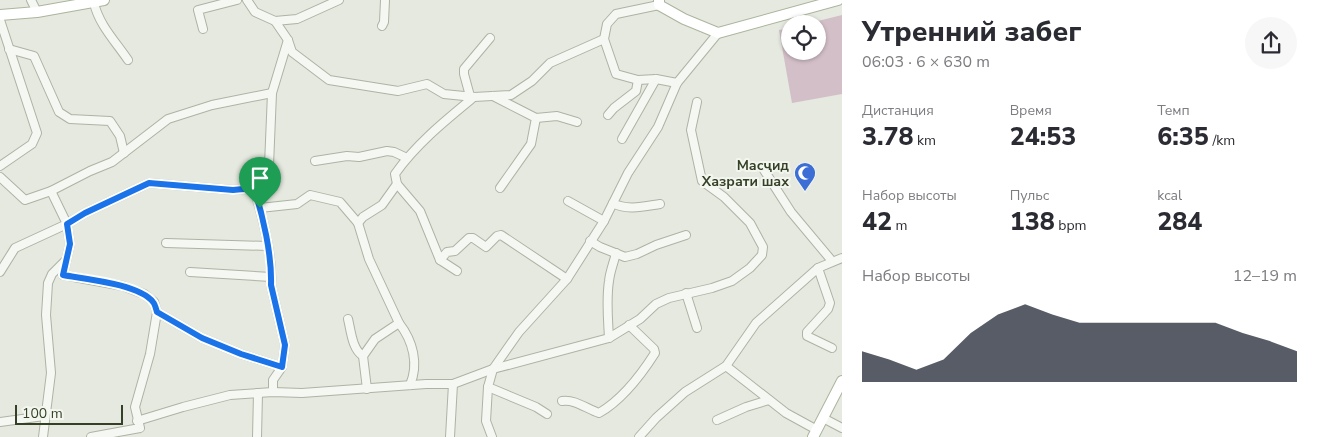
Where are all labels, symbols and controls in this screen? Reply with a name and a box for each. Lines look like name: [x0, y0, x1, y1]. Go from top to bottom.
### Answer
text: Утренний забег: [862, 13, 1081, 51]
map controls: [781, 15, 826, 60]
button: locate: [781, 15, 826, 60]
button: share: [1245, 17, 1297, 69]
text: 06:03 · 6 × 630 m: [862, 51, 990, 73]
text: Дистанция: [862, 101, 934, 120]
text: Время: [1010, 101, 1052, 120]
text: Темп: [1157, 101, 1190, 120]
text: 3.78: [862, 120, 914, 154]
text: 24:53: [1010, 120, 1076, 154]
text: 6:35: [1157, 120, 1209, 154]
text: km: [914, 131, 936, 150]
text: /km: [1209, 131, 1235, 150]
place label: Масҷид Хазрати шах: [701, 156, 789, 191]
pin: [239, 157, 281, 208]
mosque icon: Масҷид Хазрати шах: [793, 161, 817, 192]
icon: arrive: [246, 164, 274, 192]
text: Набор высоты: [862, 186, 957, 205]
text: Пульс: [1010, 186, 1049, 205]
text: kcal: [1157, 186, 1182, 205]
text: 42: [862, 205, 892, 239]
text: 138: [1010, 205, 1055, 239]
text: 284: [1157, 205, 1202, 239]
text: m: [892, 216, 908, 235]
text: bpm: [1055, 216, 1087, 235]
text: Набор высоты: [862, 265, 970, 287]
text: 12–19 m: [1233, 265, 1297, 287]
scale bar: [15, 402, 122, 425]
text: 100 m: [22, 404, 63, 423]

